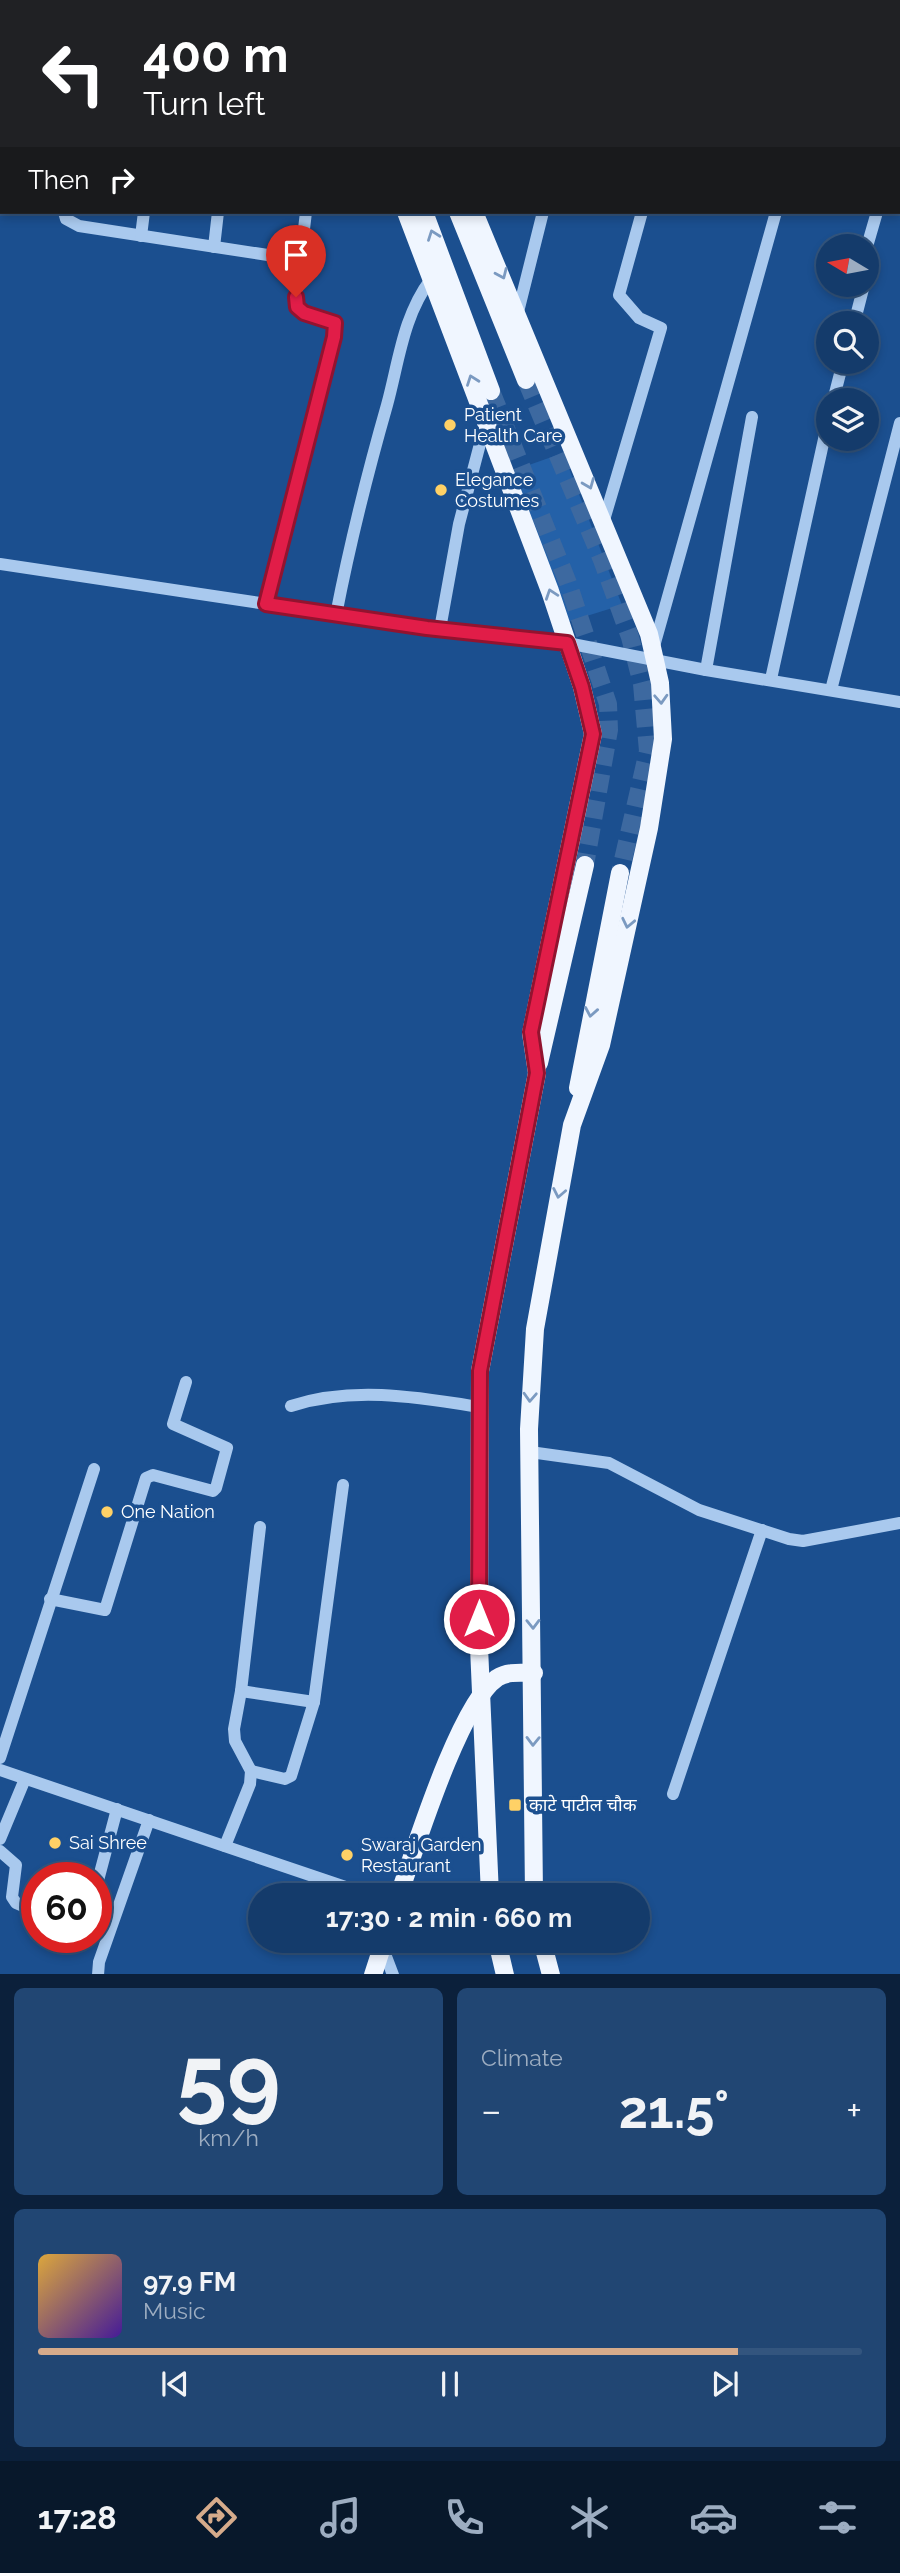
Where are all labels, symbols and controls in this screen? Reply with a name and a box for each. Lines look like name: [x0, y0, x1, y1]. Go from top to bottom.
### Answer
text: 400 m: [143, 26, 289, 83]
icon: left: [28, 28, 119, 119]
text: Turn left: [143, 85, 265, 122]
icon: right: [103, 161, 141, 199]
text: Then: [28, 165, 89, 195]
pin: [266, 225, 326, 297]
one-way arrow: [427, 230, 441, 242]
north arrow: [816, 234, 878, 298]
map controls: [816, 234, 879, 451]
icon: arrive: [277, 236, 315, 274]
one-way arrow: [494, 267, 508, 280]
button: search: [816, 311, 879, 374]
one-way arrow: [466, 375, 480, 387]
button: layers: [816, 388, 879, 451]
place label: Patient Health Care: [464, 404, 563, 446]
marker: Patient Health Care: [442, 417, 458, 433]
place label: Elegance Costumes: [455, 469, 540, 511]
one-way arrow: [581, 477, 595, 490]
marker: Elegance Costumes: [433, 482, 449, 498]
one-way arrow: [545, 588, 559, 600]
one-way arrow: [653, 694, 668, 705]
one-way arrow: [622, 917, 637, 929]
one-way arrow: [584, 1006, 599, 1018]
one-way arrow: [552, 1187, 567, 1199]
one-way arrow: [523, 1391, 538, 1402]
place label: One Nation: [121, 1501, 215, 1522]
marker: One Nation: [99, 1504, 115, 1520]
position arrow: [442, 1582, 516, 1656]
one-way arrow: [525, 1619, 541, 1630]
one-way arrow: [525, 1736, 540, 1747]
place label: काटे पाटील चौक: [529, 1794, 638, 1815]
marker: काटे पाटील चौक: [507, 1797, 523, 1813]
place label: Sai Shree: [69, 1832, 147, 1853]
place label: Swaraj Garden Restaurant: [361, 1834, 482, 1876]
marker: Sai Shree: [47, 1835, 63, 1851]
marker: Swaraj Garden Restaurant: [339, 1847, 355, 1863]
speed limit sign: 60: [21, 1862, 112, 1953]
text: 17:30 · 2 min · 660 m: [326, 1903, 572, 1933]
text: 59: [176, 2025, 281, 2132]
text: Climate: [481, 2044, 563, 2071]
text: 21.5°: [619, 2079, 729, 2140]
text: −: [481, 2088, 501, 2133]
text: +: [846, 2088, 862, 2133]
text: km/h: [198, 2124, 259, 2151]
text: 97.9 FM: [143, 2267, 236, 2297]
text: Music: [143, 2297, 206, 2324]
icon: previous: [156, 2365, 194, 2403]
icon: pause: [431, 2365, 469, 2403]
icon: next: [706, 2365, 744, 2403]
icon: directions: [192, 2493, 241, 2542]
icon: music: [316, 2493, 365, 2542]
icon: phone: [440, 2493, 489, 2542]
icon: climate: [565, 2493, 614, 2542]
icon: car: [689, 2493, 738, 2542]
icon: filters: [813, 2493, 862, 2542]
text: 17:28: [38, 2499, 117, 2536]

